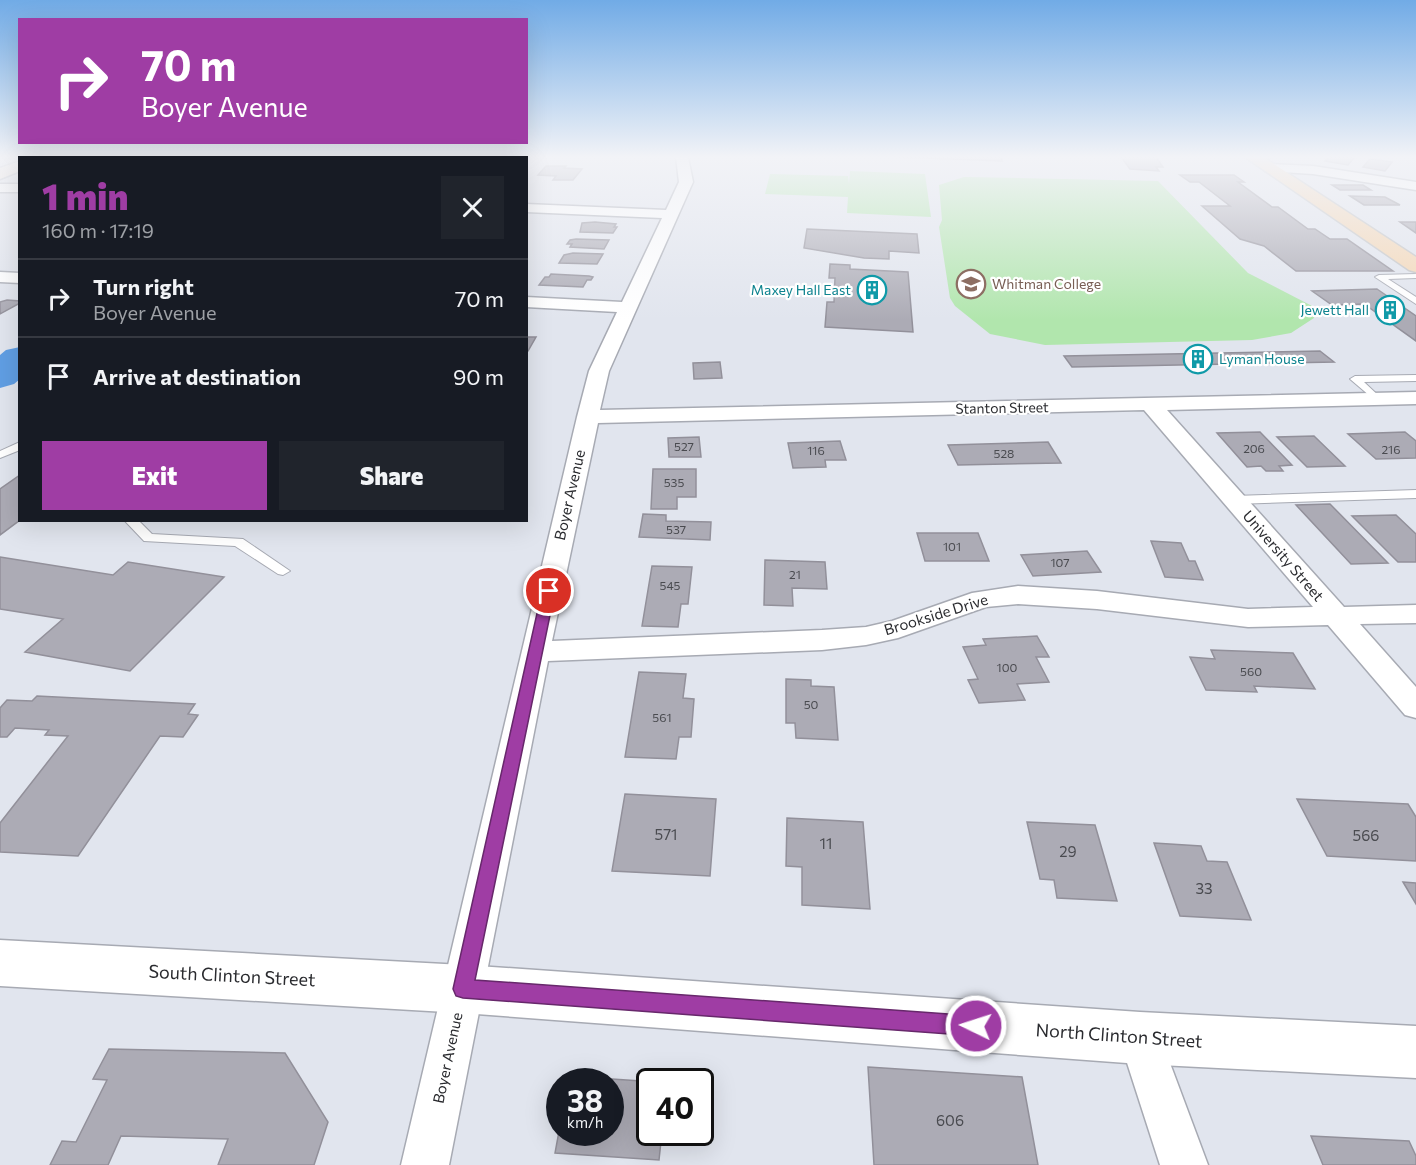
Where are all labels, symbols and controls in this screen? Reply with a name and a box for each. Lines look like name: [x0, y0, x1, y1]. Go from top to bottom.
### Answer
text: 70 m: [141, 38, 236, 90]
icon: right: [42, 42, 120, 120]
text: Boyer Avenue: [141, 90, 308, 123]
text: 1 min: [42, 173, 128, 217]
button: close: [441, 176, 504, 239]
text: 160 m · 17:19: [42, 218, 154, 242]
school or university icon: Whitman College: [955, 268, 987, 300]
text: Turn right: [93, 273, 194, 300]
building icon: Maxey Hall East: [856, 274, 888, 306]
place label: Whitman College: [992, 275, 1101, 292]
place label: Maxey Hall East: [751, 281, 851, 298]
icon: right: [42, 282, 75, 315]
text: 70 m: [455, 285, 504, 312]
building icon: Jewett Hall: [1374, 294, 1406, 326]
text: Boyer Avenue: [93, 300, 217, 324]
place label: Jewett Hall: [1300, 301, 1369, 318]
building icon: Lyman House: [1182, 343, 1214, 375]
place label: Lyman House: [1219, 350, 1305, 367]
icon: arrive: [42, 360, 75, 393]
text: Arrive at destination: [93, 363, 301, 390]
text: 90 m: [453, 363, 504, 390]
street label: Stanton Street: [955, 398, 1049, 417]
house number: 527: [674, 439, 694, 453]
button: Exit: [42, 441, 267, 510]
button: Share: [279, 441, 504, 510]
house number: 206: [1243, 441, 1265, 455]
house number: 216: [1381, 442, 1401, 456]
house number: 116: [807, 443, 825, 457]
house number: 528: [994, 446, 1014, 460]
street label: Boyer Avenue: [550, 448, 588, 542]
house number: 535: [664, 475, 684, 489]
street label: University Street: [1239, 506, 1328, 604]
house number: 537: [666, 522, 686, 536]
house number: 101: [943, 539, 961, 553]
house number: 107: [1050, 555, 1070, 569]
pin: [523, 565, 574, 616]
house number: 21: [789, 567, 801, 581]
icon: arrive: [532, 574, 565, 607]
house number: 545: [660, 578, 681, 592]
street label: Brookside Drive: [882, 590, 990, 638]
house number: 100: [997, 660, 1018, 674]
house number: 560: [1240, 664, 1262, 678]
house number: 50: [804, 697, 819, 711]
house number: 561: [652, 710, 672, 724]
house number: 571: [655, 825, 677, 843]
house number: 566: [1353, 826, 1379, 844]
house number: 11: [820, 834, 832, 852]
house number: 29: [1059, 842, 1077, 860]
house number: 33: [1195, 879, 1213, 897]
street label: South Clinton Street: [148, 960, 316, 990]
position arrow: [944, 994, 1008, 1058]
street label: Boyer Avenue: [429, 1011, 465, 1105]
street label: North Clinton Street: [1035, 1018, 1203, 1052]
speed limit sign: 40: [636, 1068, 714, 1146]
text: 38: [567, 1081, 603, 1118]
house number: 606: [936, 1111, 964, 1129]
text: km/h: [567, 1113, 603, 1131]

